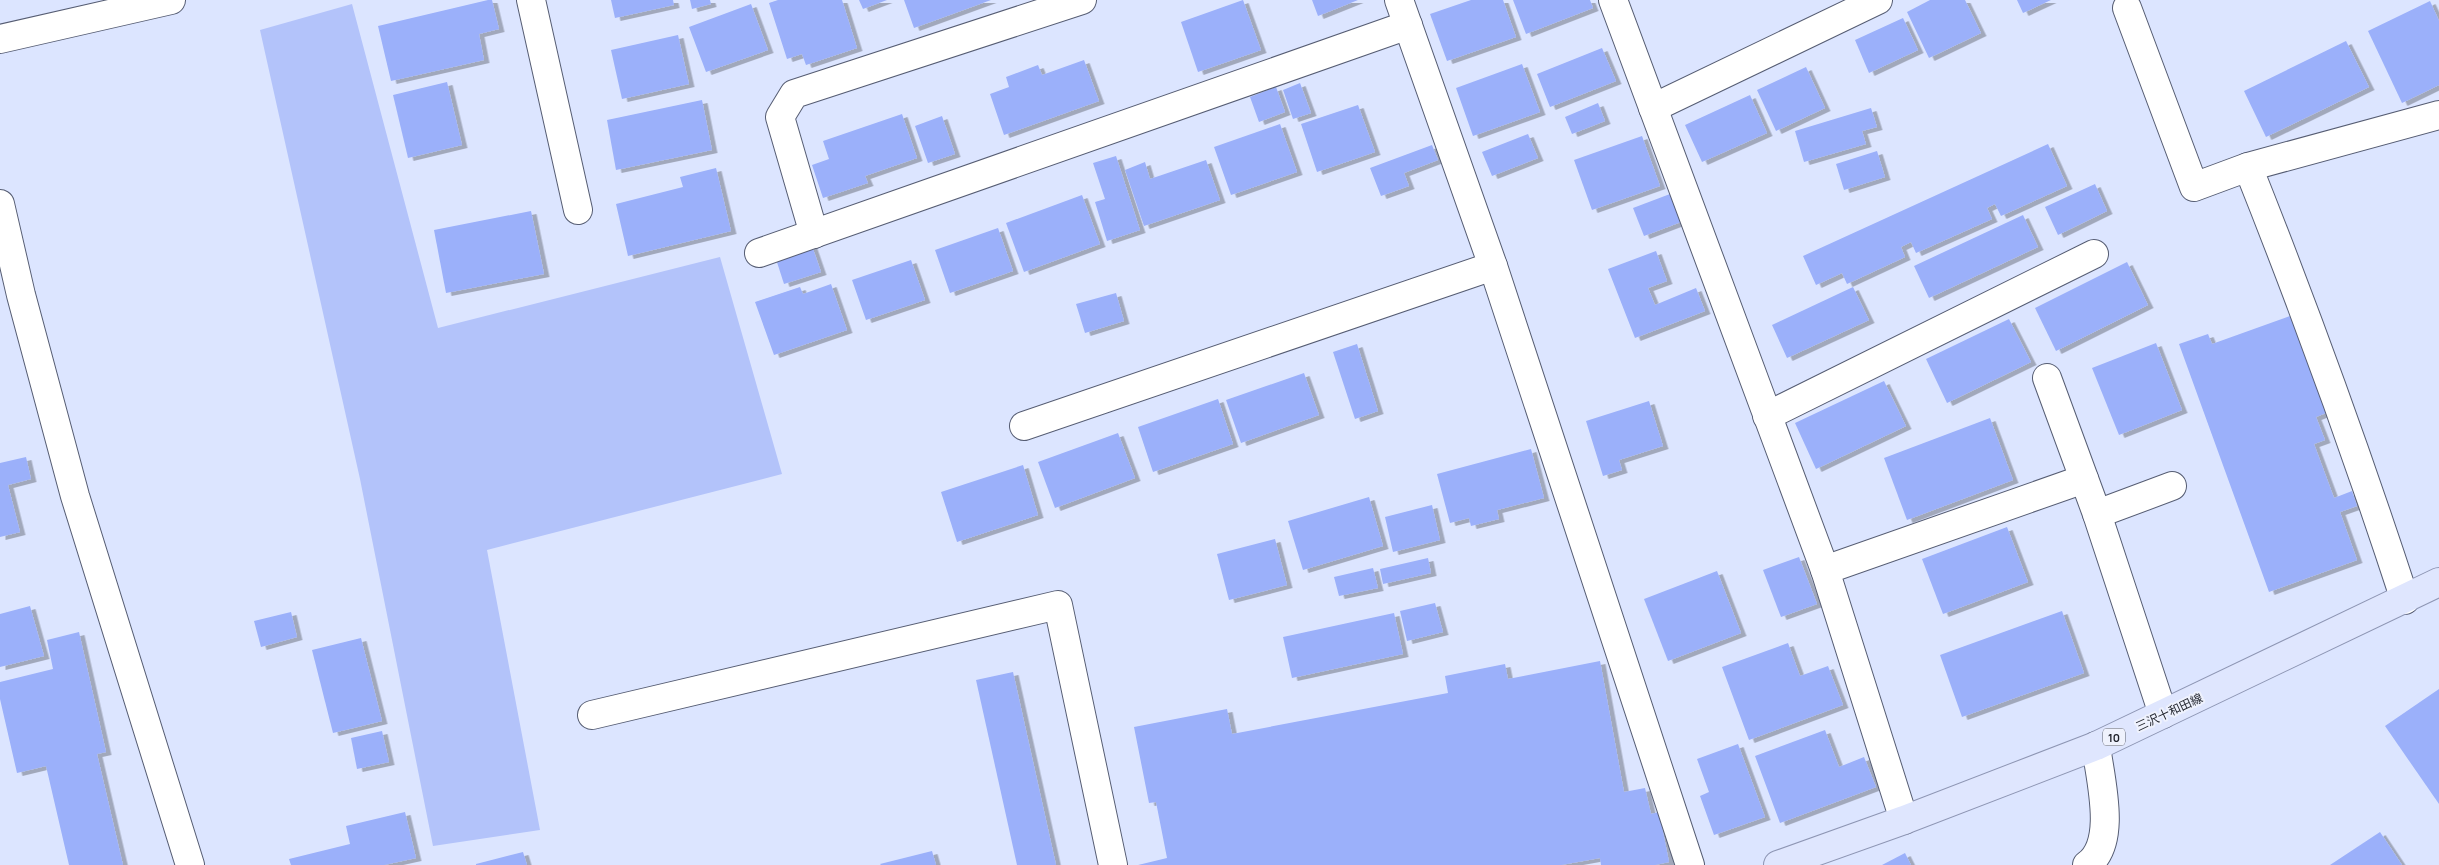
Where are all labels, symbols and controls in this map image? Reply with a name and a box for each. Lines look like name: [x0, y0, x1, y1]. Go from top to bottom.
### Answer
street label: 三沢十和田線: [2133, 689, 2205, 735]
road number: 10: [2103, 729, 2125, 746]

